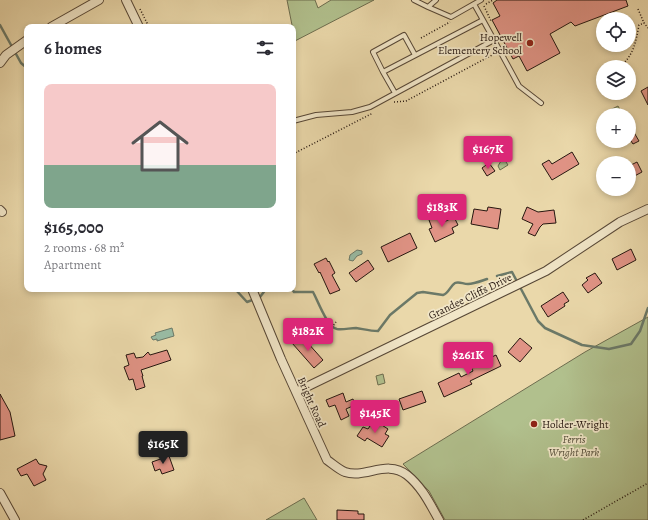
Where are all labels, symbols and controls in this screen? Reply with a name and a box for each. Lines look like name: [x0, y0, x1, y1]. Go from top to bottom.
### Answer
map controls: [596, 12, 636, 196]
button: locate: [596, 12, 636, 52]
place label: Hopewell Elementery School: [438, 30, 522, 58]
text: 6 homes: [44, 37, 102, 60]
icon: filters: [254, 37, 276, 59]
marker: Hopewell Elementery School: [525, 38, 535, 48]
button: layers: [596, 60, 636, 100]
button: +: [596, 108, 636, 148]
icon: home: [124, 110, 196, 182]
pin: $167K: [460, 136, 516, 170]
text: $167K: [473, 140, 503, 157]
button: −: [596, 156, 636, 196]
pin: $183K: [414, 194, 470, 228]
text: $183K: [426, 198, 458, 215]
text: $165,000: [44, 216, 103, 239]
text: 2 rooms · 68 m²: [44, 239, 124, 256]
text: Apartment: [44, 256, 102, 273]
street label: Grandee Cliffs Drive: [426, 270, 515, 323]
pin: $182K: [280, 318, 336, 352]
text: $182K: [292, 322, 324, 339]
pin: $261K: [440, 342, 496, 376]
text: $261K: [452, 346, 484, 363]
street label: Bright Road: [294, 375, 329, 430]
pin: $145K: [347, 400, 403, 434]
text: $145K: [360, 404, 390, 421]
place label: Holder-Wright: [542, 417, 609, 432]
marker: Holder-Wright: [529, 419, 539, 429]
pin: $165K: [135, 431, 191, 465]
park label: Ferris Wright Park: [549, 432, 599, 460]
text: $165K: [148, 435, 178, 452]

